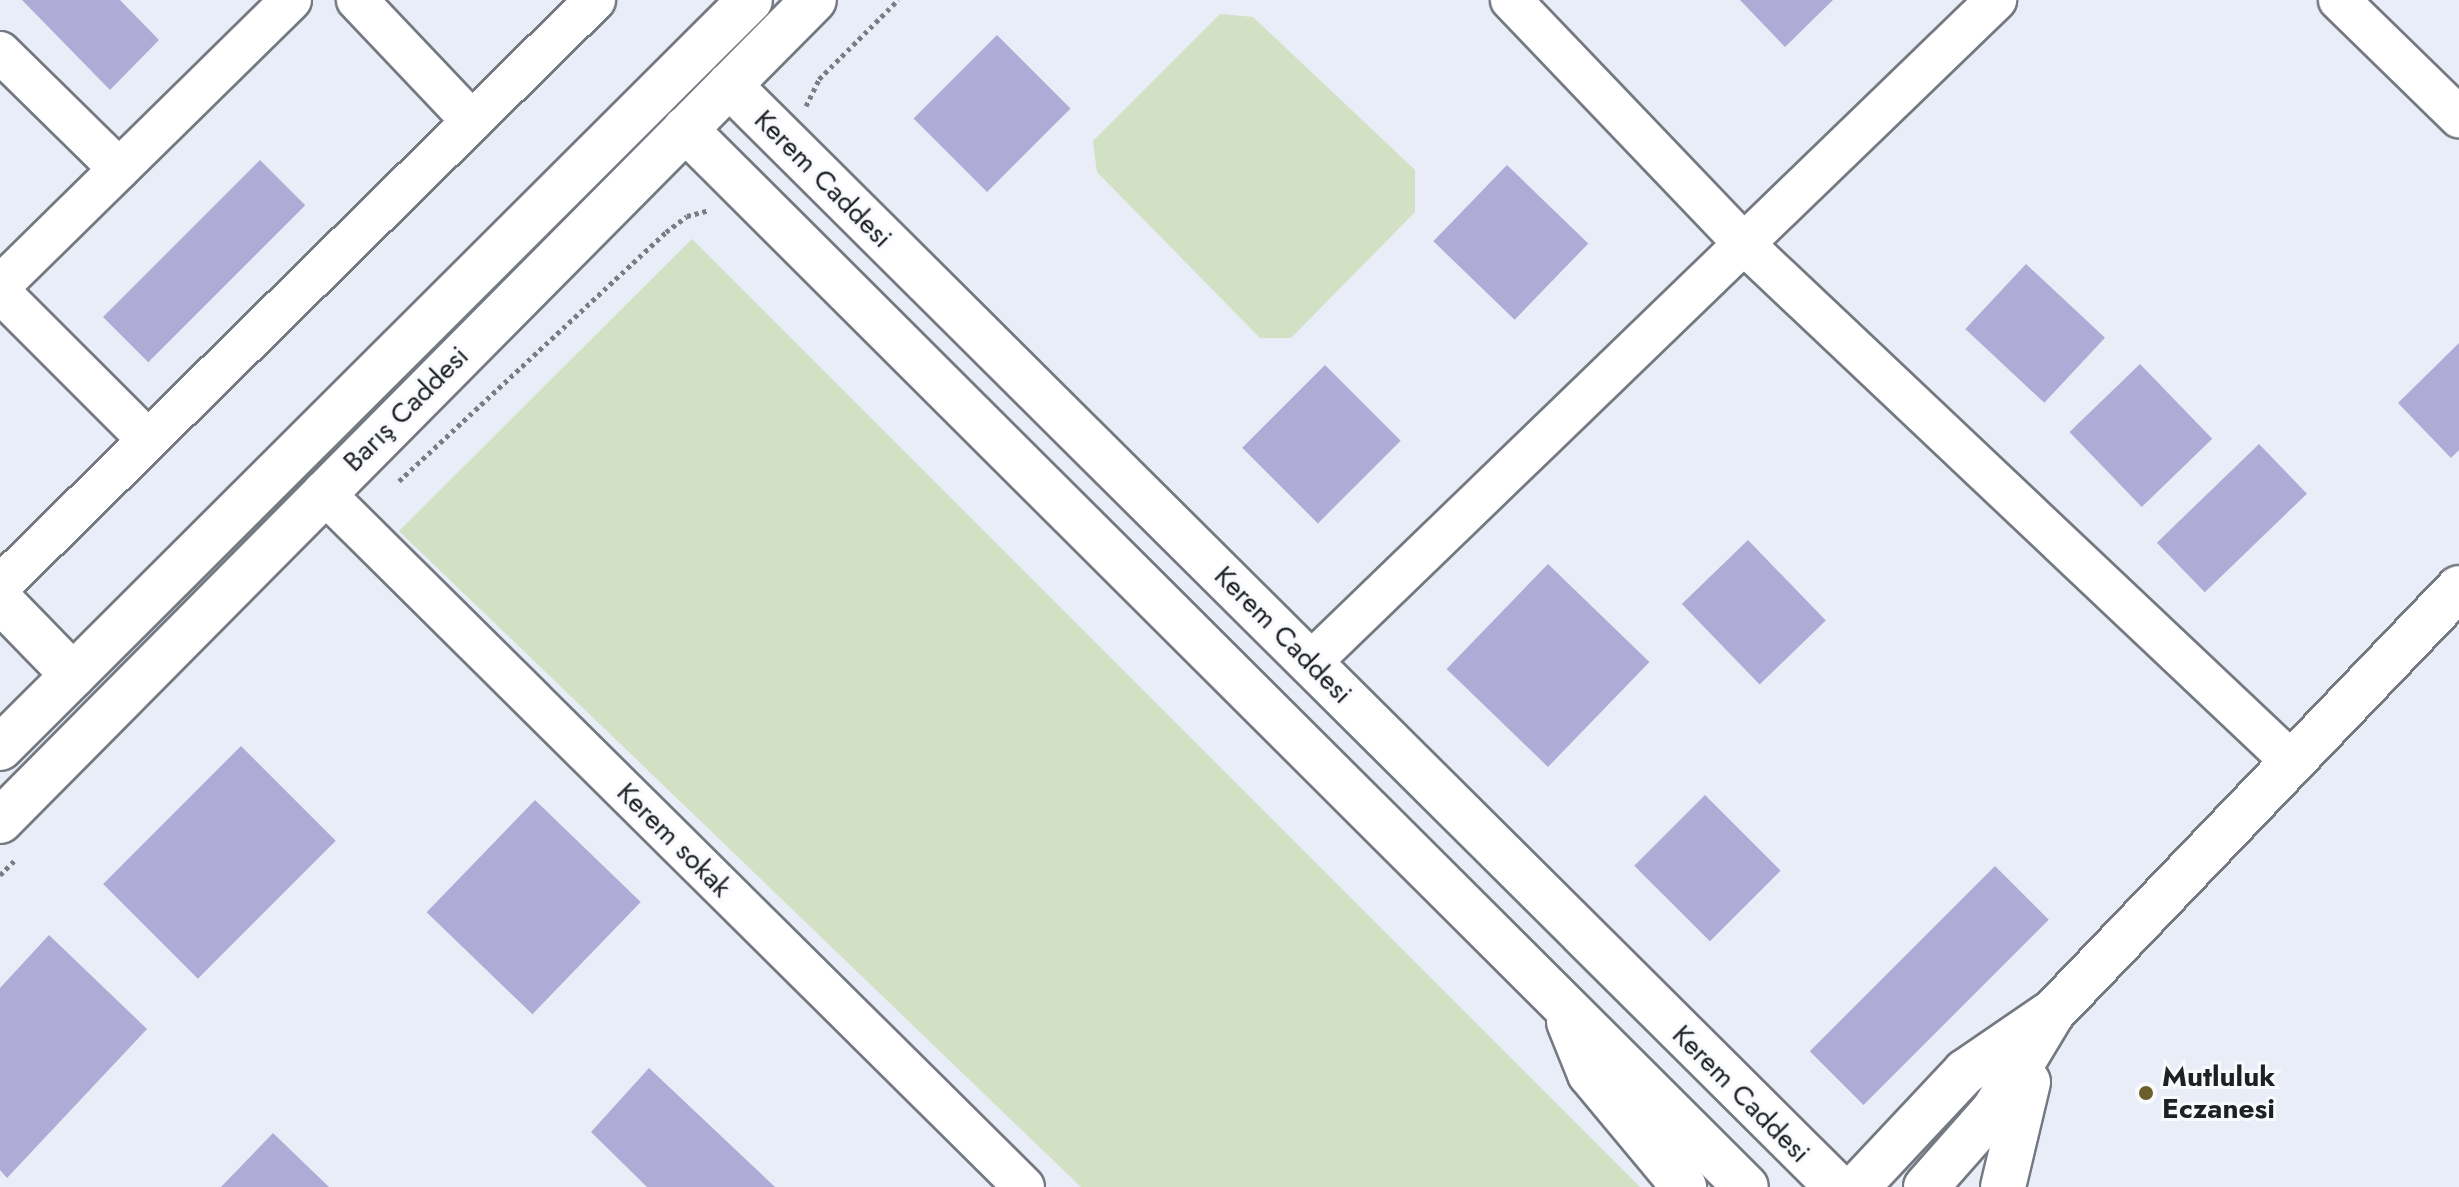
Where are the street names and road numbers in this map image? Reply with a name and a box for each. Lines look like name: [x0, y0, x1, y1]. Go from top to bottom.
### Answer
street label: Kerem Caddesi: [747, 103, 899, 255]
street label: Barış Caddesi: [336, 339, 476, 479]
street label: Kerem Caddesi: [1207, 559, 1359, 711]
street label: Kerem sokak: [610, 776, 738, 904]
street label: Kerem Caddesi: [1665, 1018, 1817, 1170]

